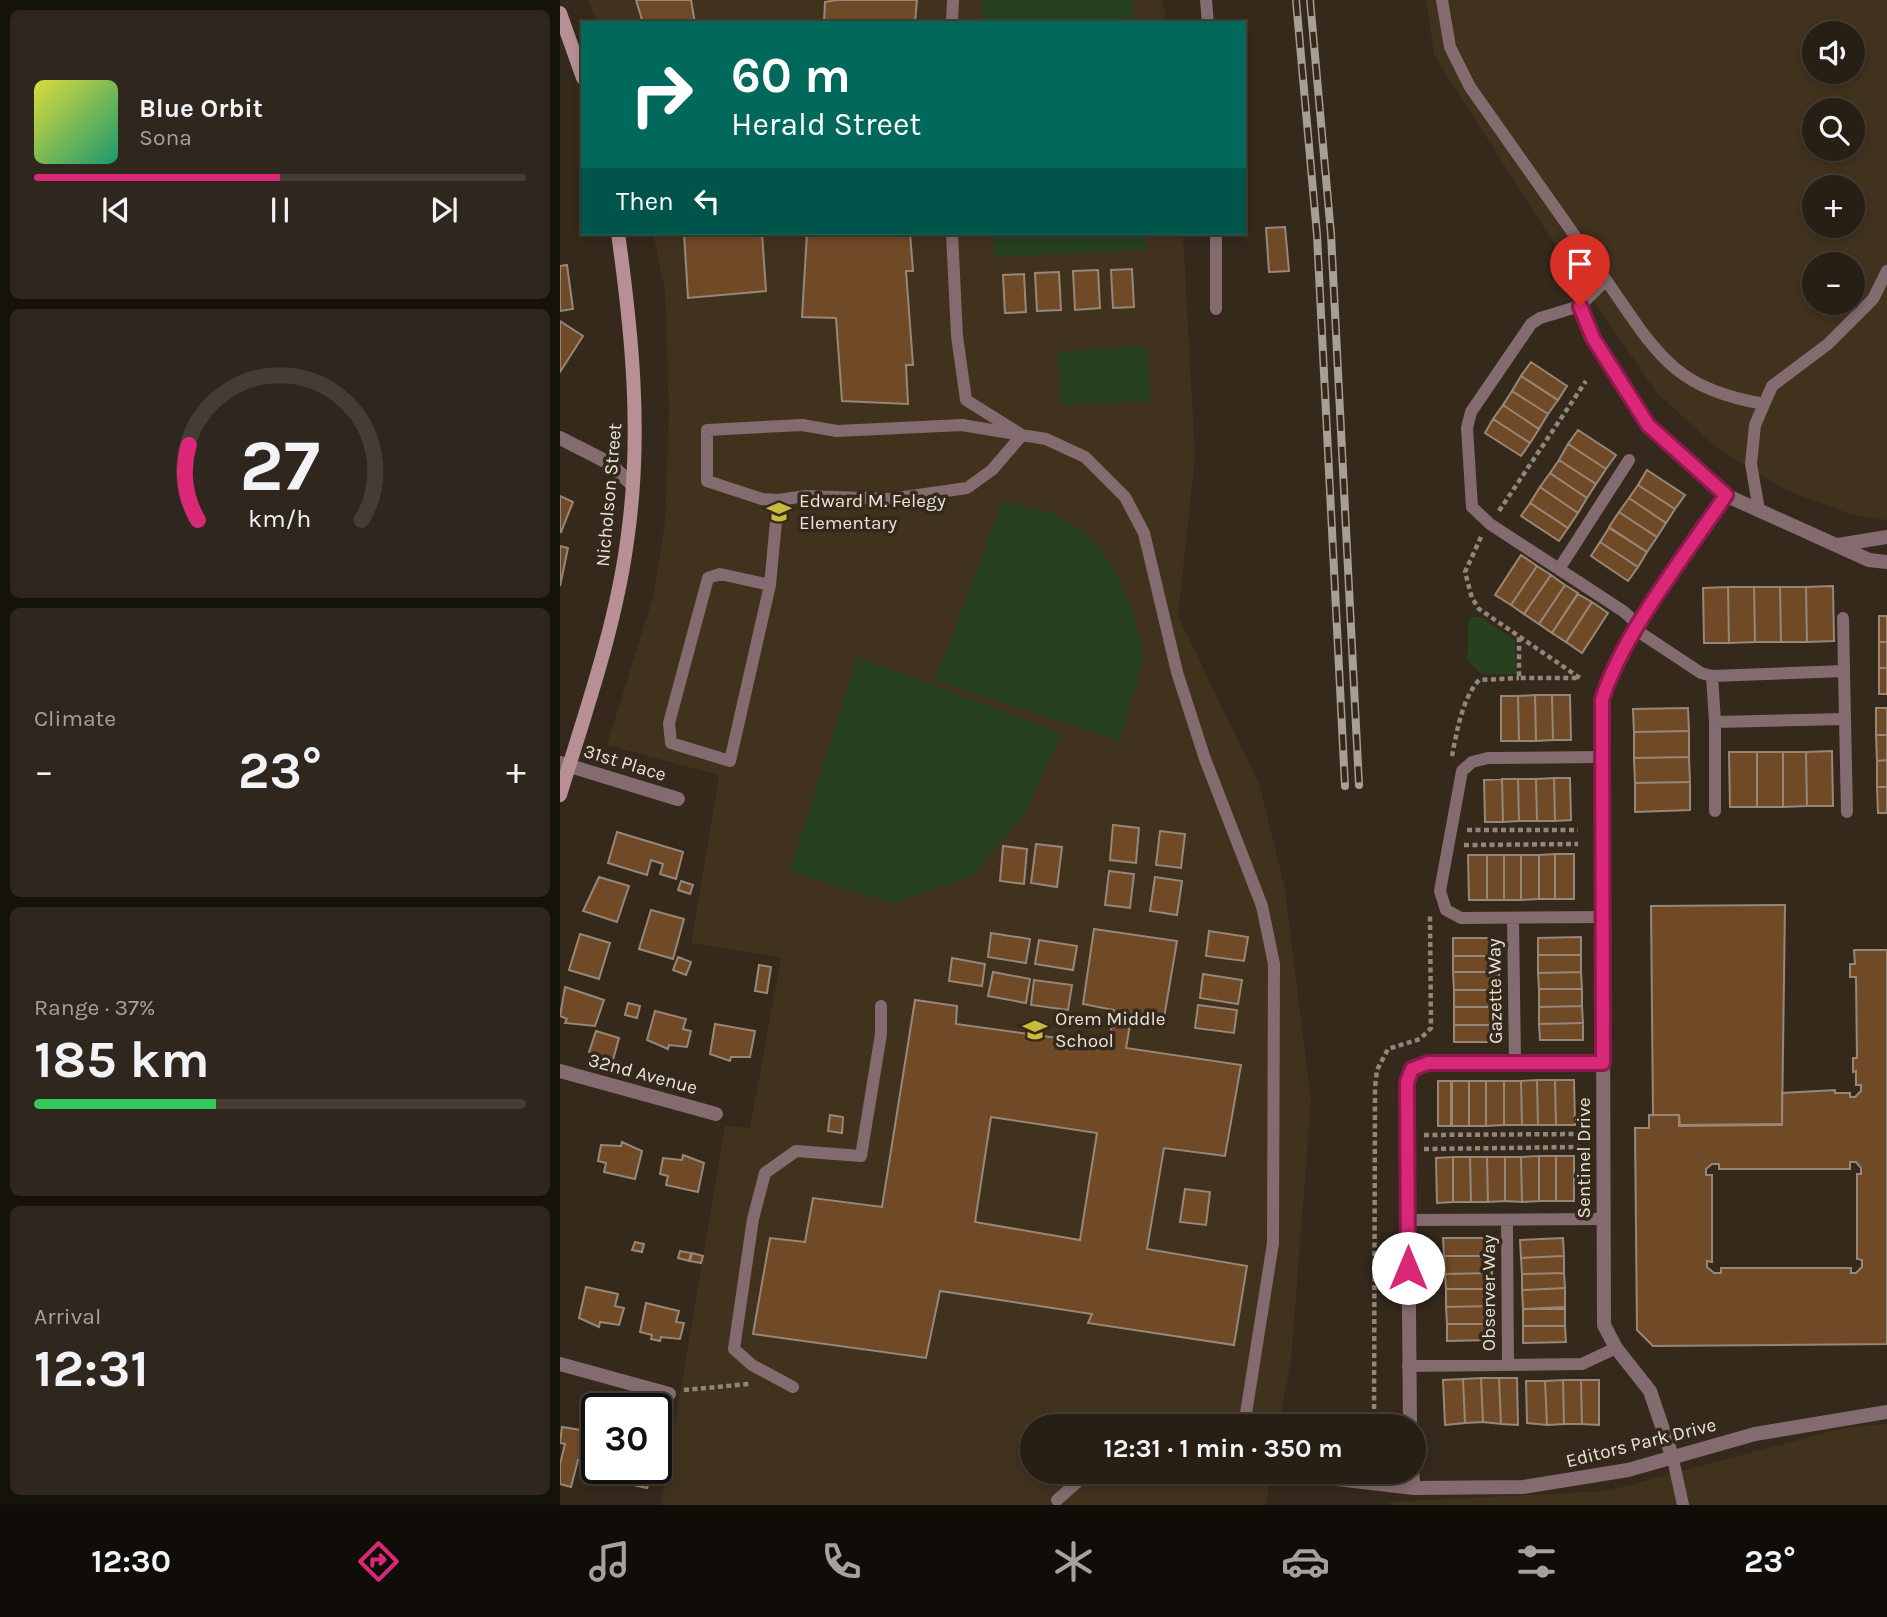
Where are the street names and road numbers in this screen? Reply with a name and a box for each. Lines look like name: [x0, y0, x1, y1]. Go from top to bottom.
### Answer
street label: Nicholson Street: [592, 422, 626, 568]
street label: 31st Place: [581, 740, 669, 786]
street label: Gazette Way: [1483, 938, 1507, 1044]
street label: 32nd Avenue: [586, 1049, 700, 1099]
street label: Sentinel Drive: [1573, 1098, 1595, 1218]
street label: Observer Way: [1478, 1235, 1500, 1351]
street label: Editors Park Drive: [1564, 1414, 1718, 1472]

